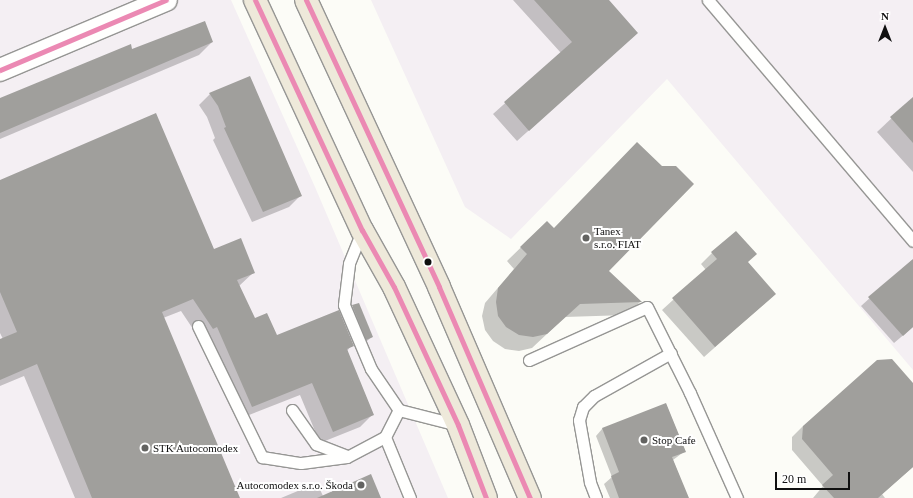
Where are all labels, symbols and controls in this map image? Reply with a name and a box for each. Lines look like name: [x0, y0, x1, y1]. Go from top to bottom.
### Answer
north arrow: [865, 8, 905, 48]
text: N: [881, 10, 889, 22]
place label: Tanex s.r.o. FIAT: [594, 225, 641, 251]
marker: Tanex s.r.o. FIAT: [581, 233, 591, 243]
unlabelled marker: [423, 257, 433, 267]
place label: Stop Cafe: [652, 433, 696, 447]
marker: Stop Cafe: [639, 435, 649, 445]
place label: STK Autocomodex: [153, 441, 239, 455]
marker: STK Autocomodex: [140, 443, 150, 453]
scale bar: [777, 464, 852, 490]
text: 20 m: [782, 472, 806, 486]
place label: Autocomodex s.r.o. Škoda: [237, 478, 353, 492]
marker: Autocomodex s.r.o. Škoda: [356, 480, 366, 490]

